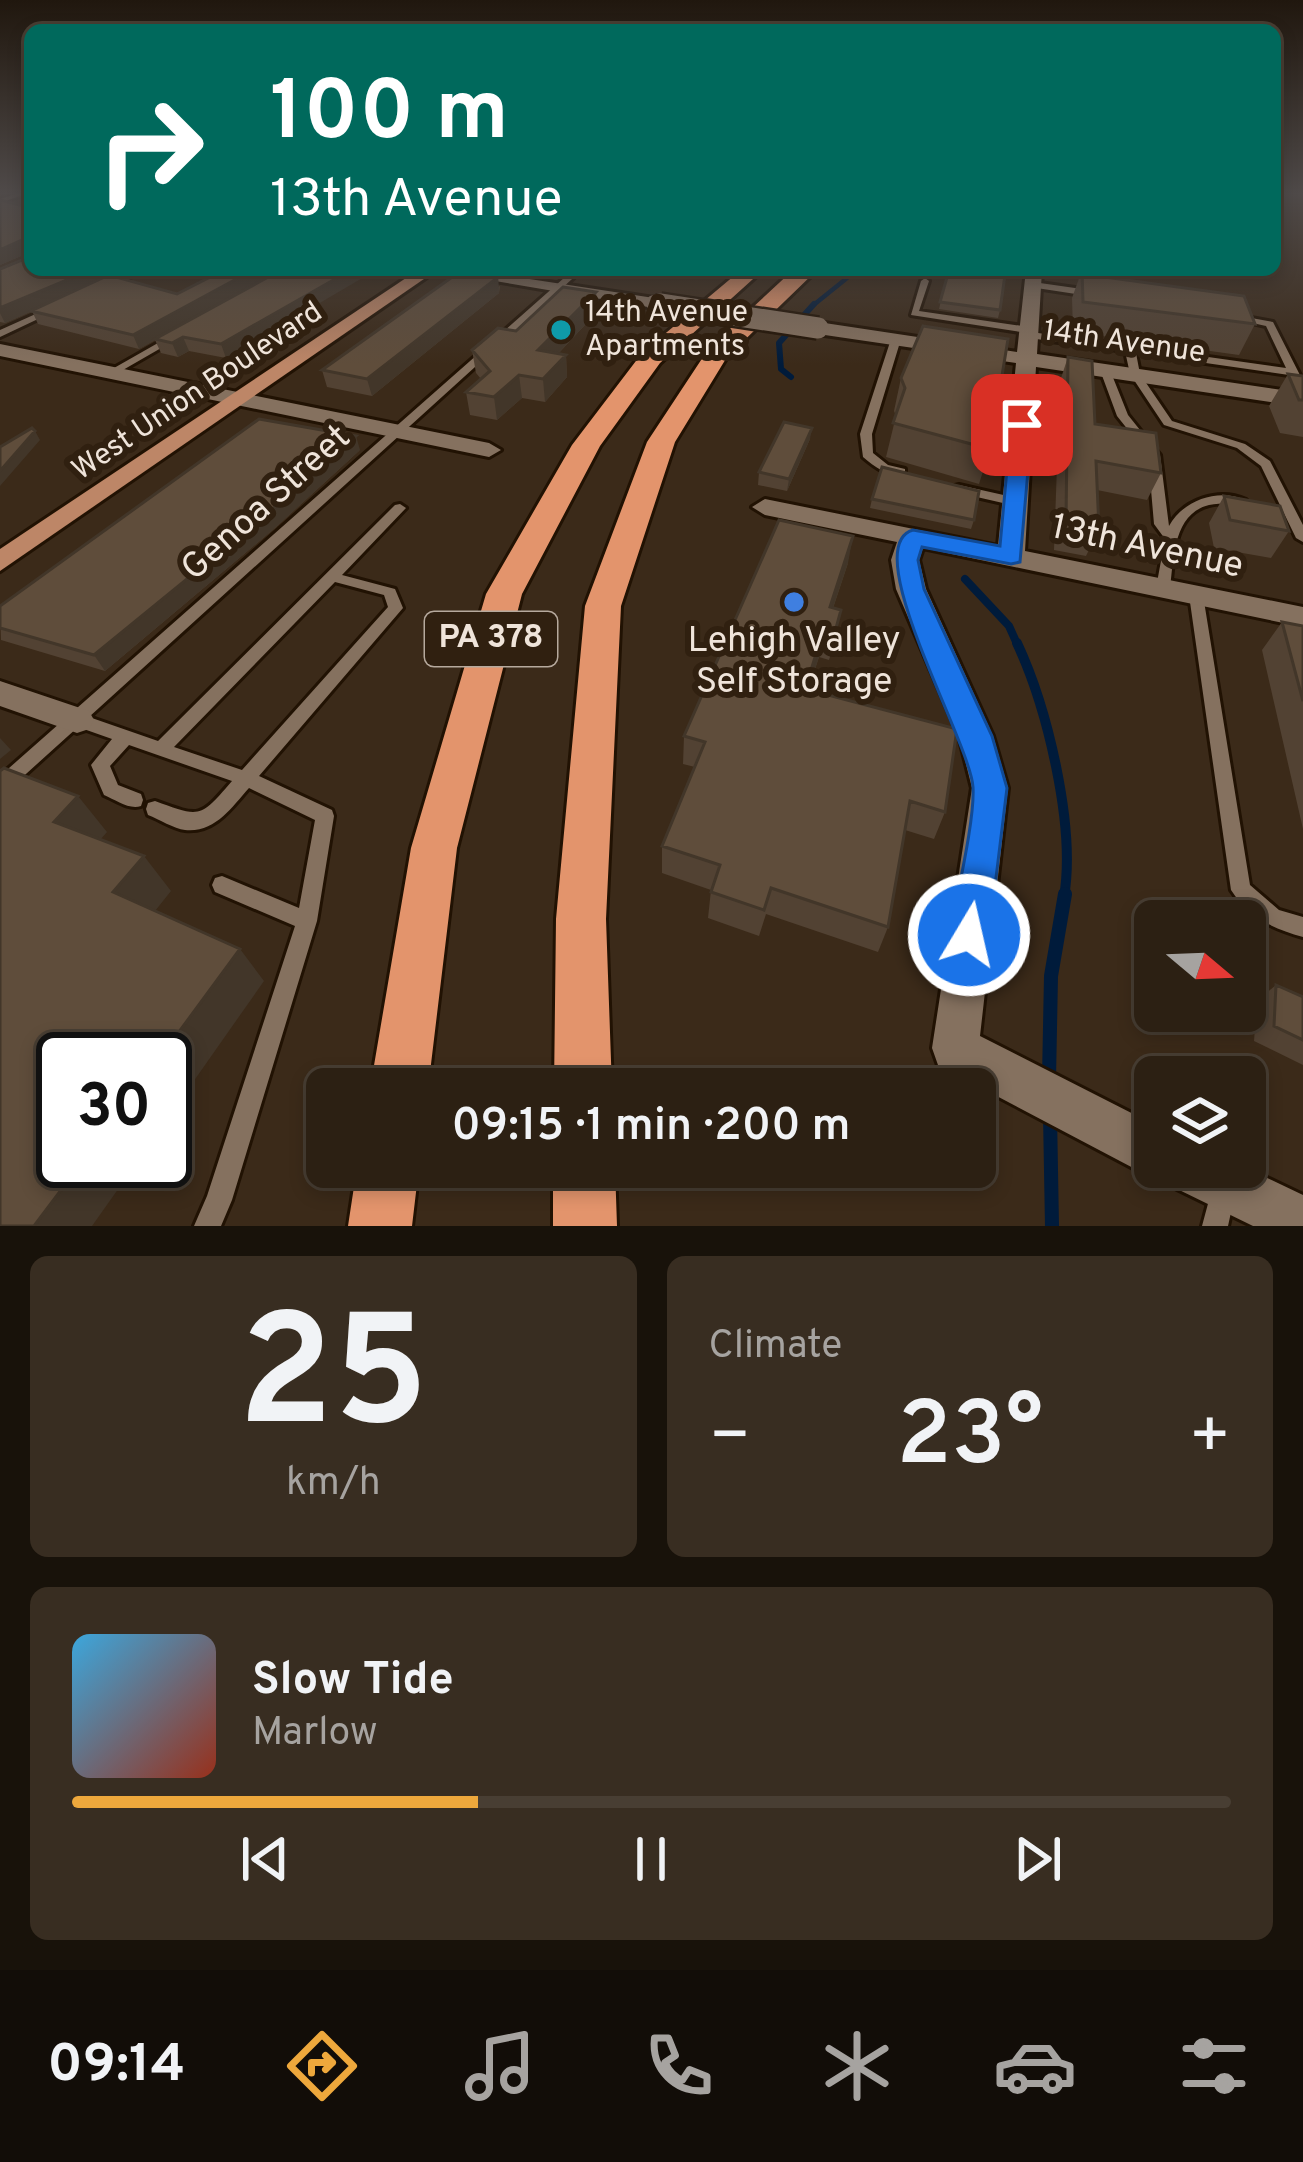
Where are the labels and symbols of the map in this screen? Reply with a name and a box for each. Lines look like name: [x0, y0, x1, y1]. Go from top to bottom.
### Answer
street label: West Union Boulevard: [66, 294, 330, 490]
place label: 14th Avenue Apartments: [585, 295, 748, 366]
street label: 14th Avenue: [1041, 313, 1207, 373]
marker: 14th Avenue Apartments: [548, 317, 574, 343]
pin: [971, 374, 1073, 476]
street label: Genoa Street: [173, 416, 361, 592]
street label: 13th Avenue: [1047, 505, 1247, 591]
marker: Lehigh Valley Self Storage: [781, 589, 807, 615]
road number: PA 378: [425, 612, 557, 666]
place label: Lehigh Valley Self Storage: [688, 619, 900, 706]
position arrow: [906, 872, 1032, 998]
north arrow: [1134, 900, 1266, 1032]
speed limit sign: 30: [36, 1032, 192, 1188]

